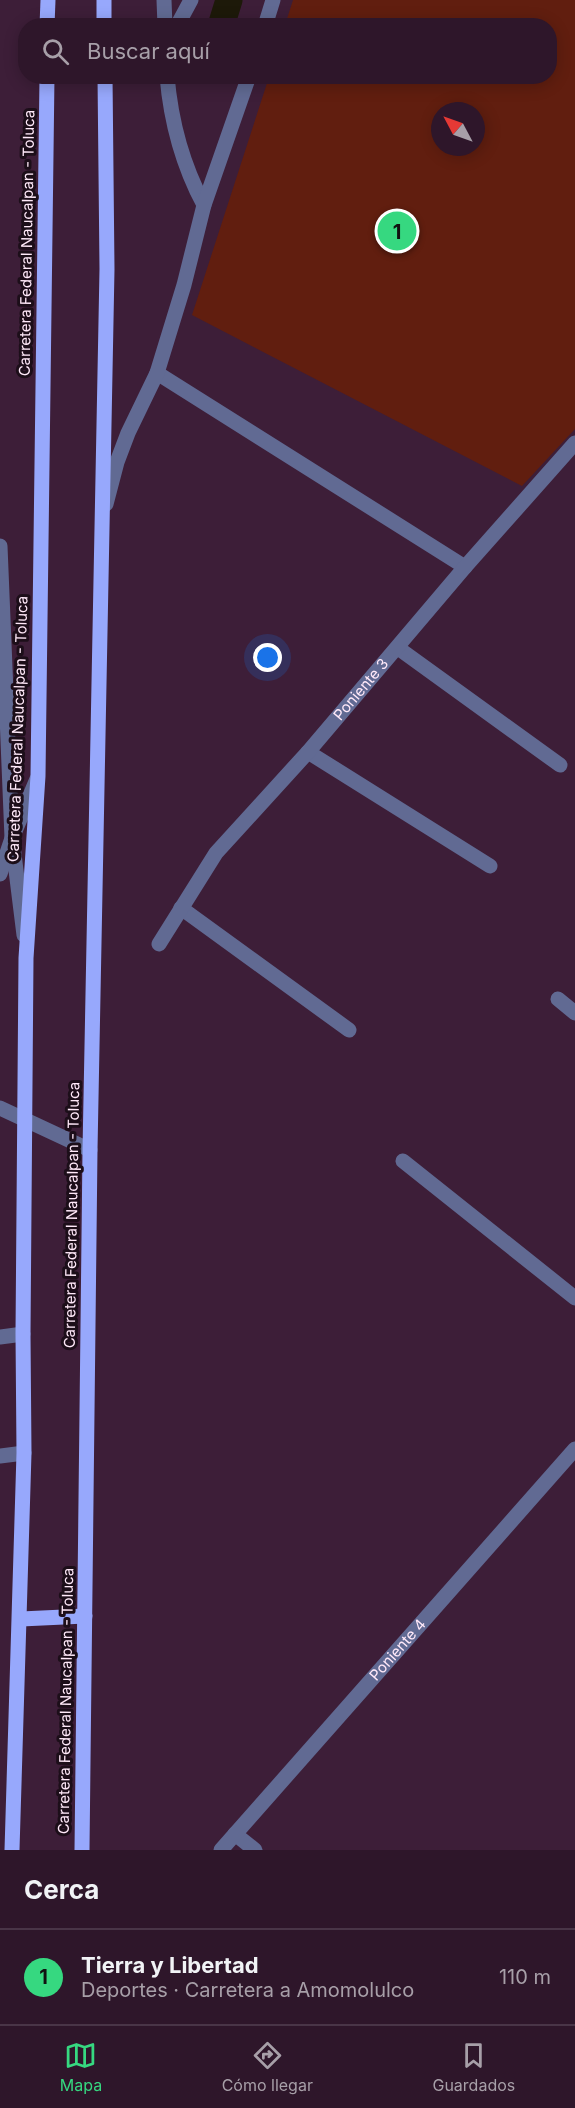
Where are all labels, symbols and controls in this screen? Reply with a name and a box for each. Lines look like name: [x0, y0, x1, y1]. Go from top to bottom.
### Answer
search box: [18, 18, 557, 84]
icon: search: [39, 35, 72, 68]
text: Buscar aquí: [87, 38, 210, 64]
north arrow: [431, 102, 485, 156]
street label: Carretera Federal Naucalpan - Toluca: [15, 110, 38, 376]
pin: 1: [378, 208, 416, 254]
street label: Carretera Federal Naucalpan - Toluca: [3, 595, 32, 862]
your location: [253, 643, 282, 672]
street label: Poniente 3: [329, 654, 392, 724]
street label: Carretera Federal Naucalpan - Toluca: [60, 1082, 83, 1348]
street label: Carretera Federal Naucalpan - Toluca: [54, 1568, 77, 1834]
street label: Poniente 4: [365, 1615, 430, 1684]
text: Cerca: [24, 1874, 99, 1905]
text: Tierra y Libertad: [81, 1952, 259, 1978]
text: 1: [39, 1965, 48, 1989]
text: 110 m: [499, 1965, 551, 1989]
text: Deportes · Carretera a Amomolulco: [81, 1978, 414, 2002]
tab: Mapa: [60, 2039, 102, 2095]
tab: Cómo llegar: [222, 2039, 313, 2095]
tab: Guardados: [432, 2039, 515, 2095]

